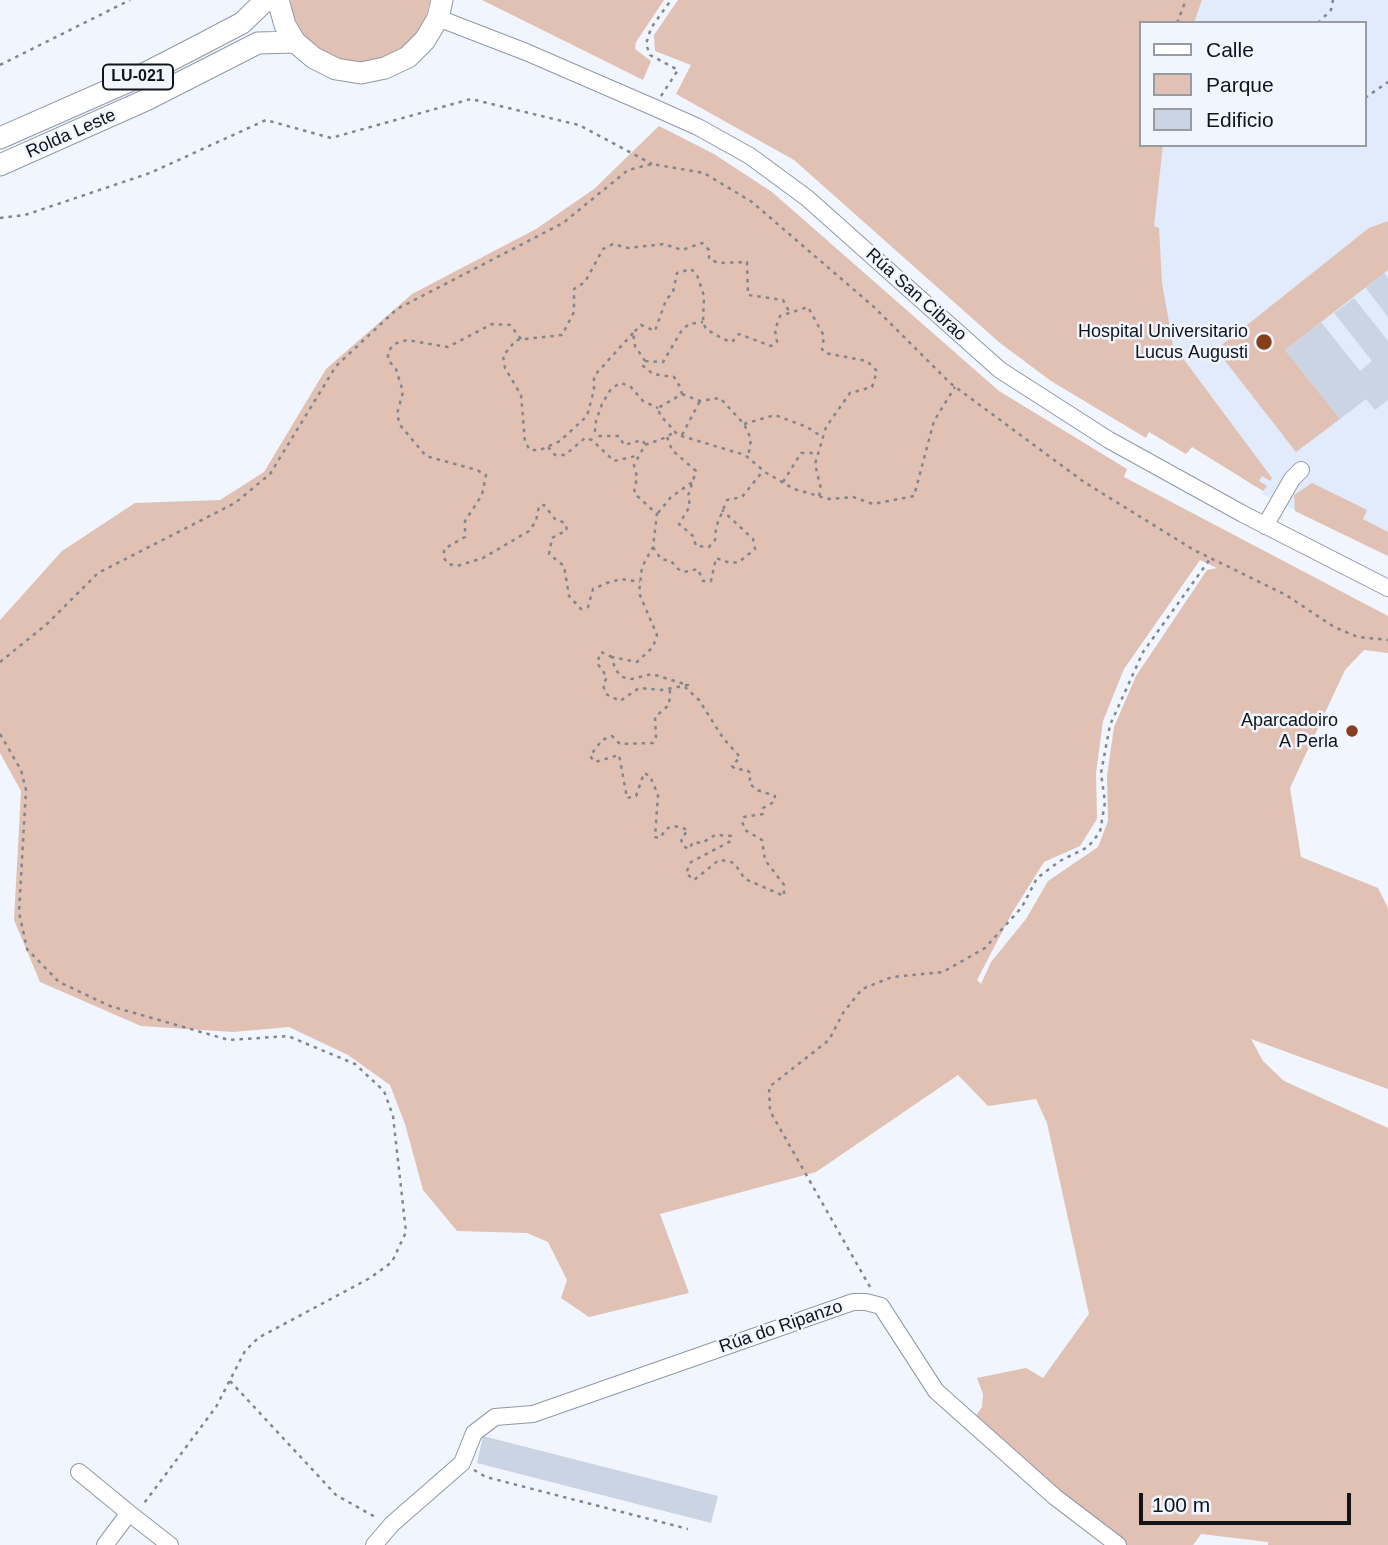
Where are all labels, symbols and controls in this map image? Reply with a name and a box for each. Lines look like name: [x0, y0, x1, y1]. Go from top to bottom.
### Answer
legend: [1140, 21, 1367, 147]
text: Calle: [1206, 38, 1254, 61]
road number: LU-021: [103, 64, 173, 90]
text: Parque: [1206, 73, 1274, 96]
street label: Rolda Leste: [23, 105, 119, 163]
text: Edificio: [1206, 108, 1274, 131]
street label: Rúa San Cibrao: [861, 244, 971, 346]
place label: Hospital Universitario Lucus Augusti: [1078, 321, 1248, 364]
marker: Hospital Universitario Lucus Augusti: [1254, 332, 1274, 352]
place label: Aparcadoiro A Perla: [1241, 710, 1338, 752]
marker: Aparcadoiro A Perla: [1344, 723, 1360, 739]
street label: Rúa do Ripanzo: [716, 1296, 846, 1358]
scale bar: [1143, 1478, 1355, 1522]
text: 100 m: [1152, 1493, 1210, 1516]

